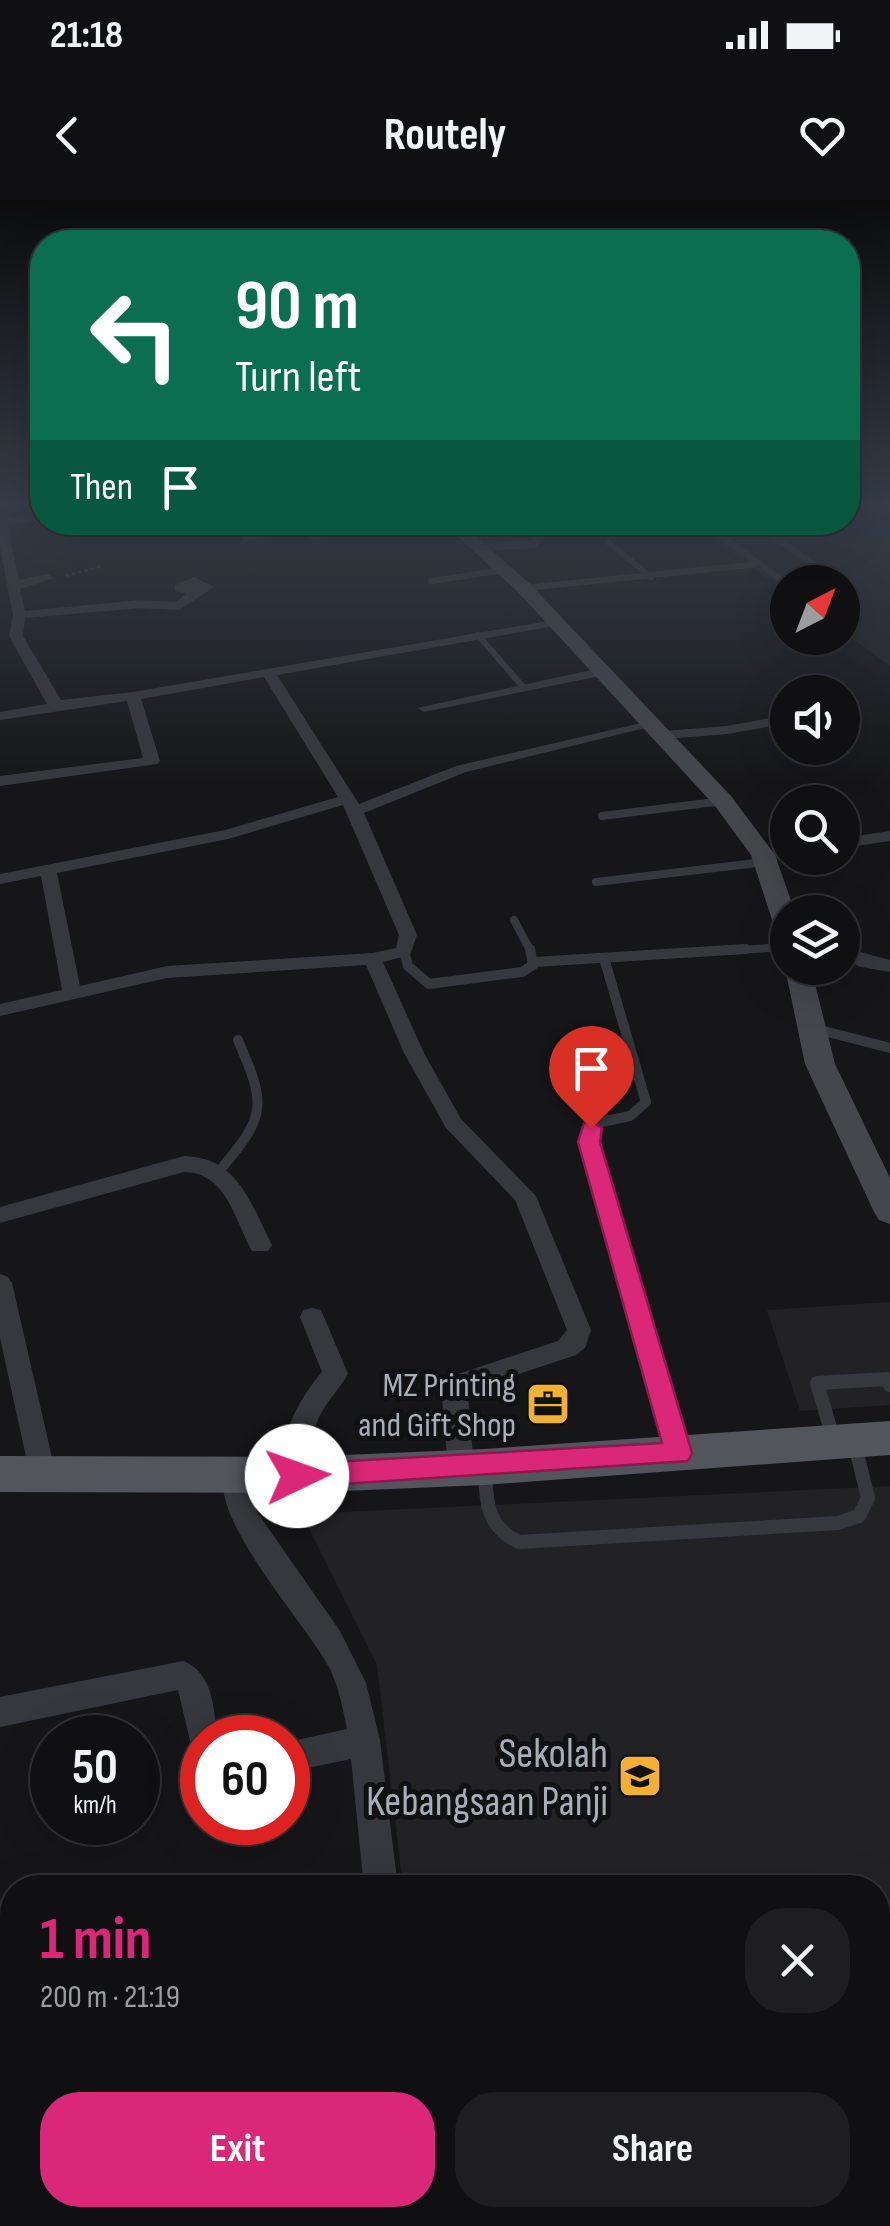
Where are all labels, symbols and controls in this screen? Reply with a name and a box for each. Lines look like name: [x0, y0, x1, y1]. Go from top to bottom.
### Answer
text: 21:18: [50, 13, 123, 58]
icon: back: [40, 108, 95, 163]
text: Routely: [384, 108, 506, 163]
icon: heart: [795, 108, 850, 163]
text: 90 m: [235, 265, 359, 349]
icon: left: [70, 270, 200, 400]
text: Turn left: [235, 350, 361, 405]
icon: arrive: [153, 460, 208, 515]
text: Then: [70, 465, 133, 510]
north arrow: [770, 565, 860, 655]
map controls: [770, 565, 860, 985]
button: sound: [770, 675, 860, 765]
button: search: [770, 785, 860, 875]
button: layers: [770, 895, 860, 985]
pin: [549, 1026, 634, 1129]
icon: arrive: [564, 1041, 619, 1096]
place label: MZ Printing and Gift Shop: [358, 1364, 516, 1447]
office icon: MZ Printing and Gift Shop: [525, 1381, 571, 1427]
position arrow: [245, 1424, 349, 1528]
speed limit sign: 60: [180, 1715, 310, 1845]
place label: Sekolah Kebangsaan Panji: [366, 1729, 608, 1828]
text: 50: [72, 1738, 118, 1798]
school or university icon: Sekolah Kebangsaan Panji: [617, 1753, 663, 1799]
text: km/h: [73, 1790, 117, 1821]
text: 1 min: [40, 1904, 152, 1976]
button: close: [745, 1908, 850, 2013]
text: 200 m · 21:19: [40, 1978, 180, 2017]
button: Exit: [40, 2092, 435, 2207]
button: Share: [455, 2092, 850, 2207]

